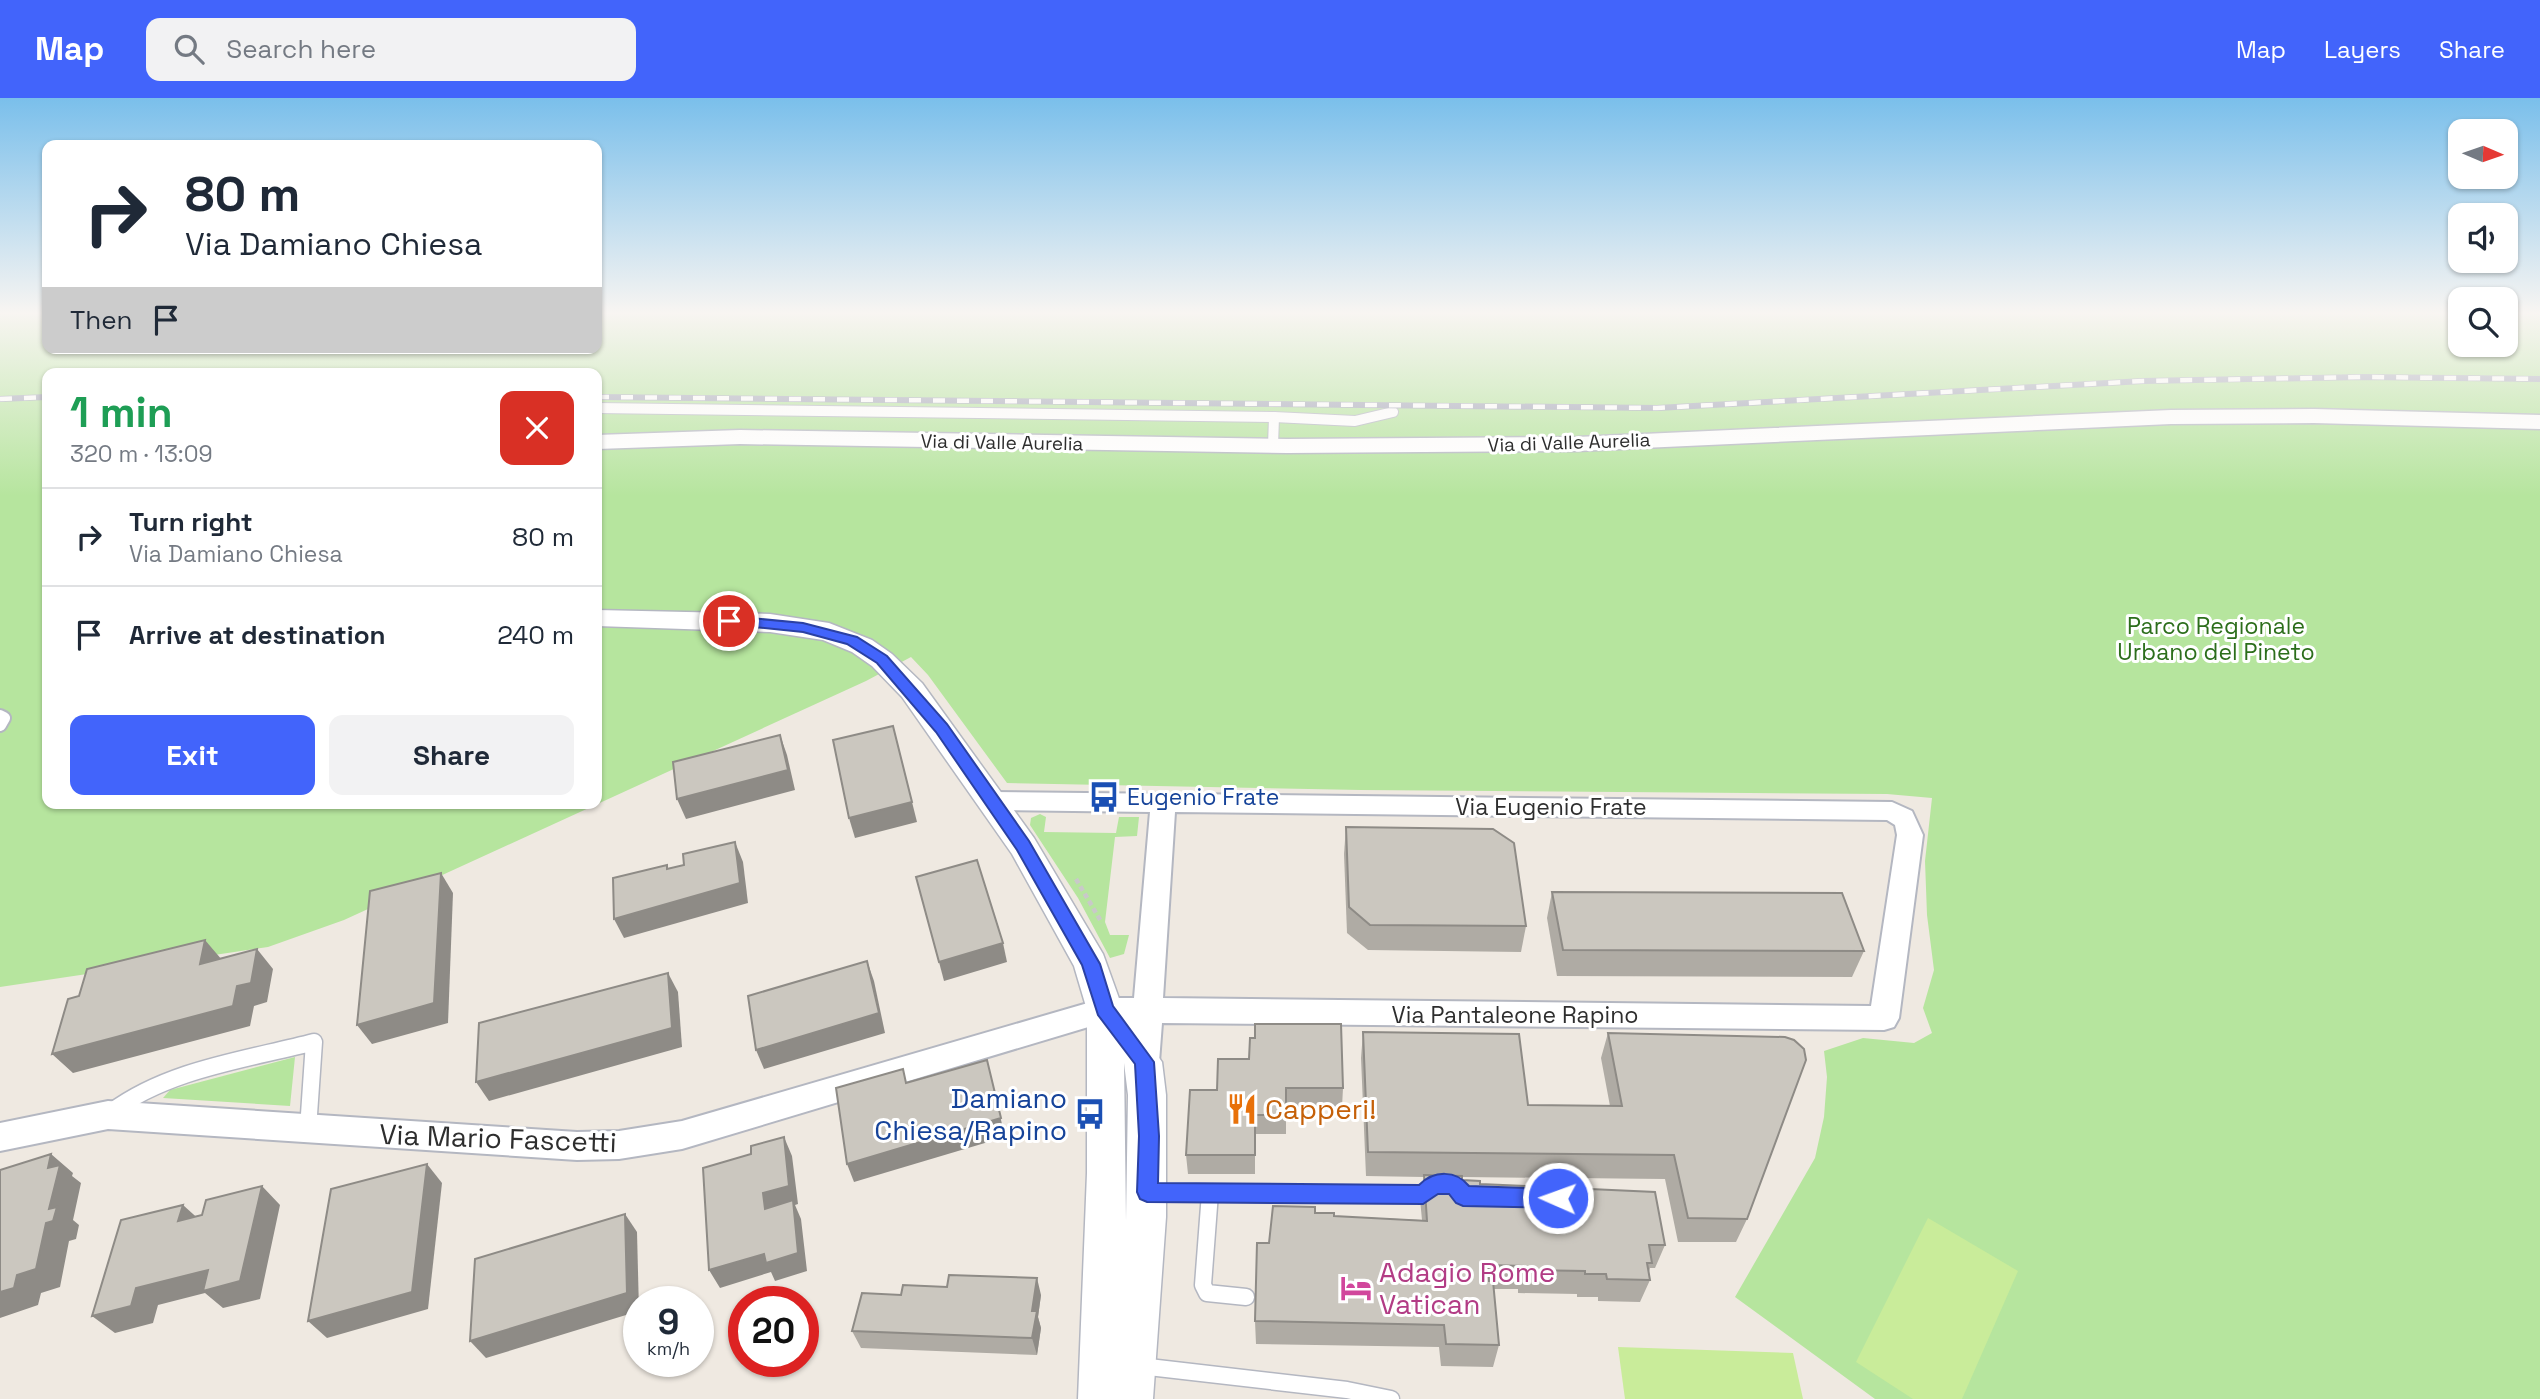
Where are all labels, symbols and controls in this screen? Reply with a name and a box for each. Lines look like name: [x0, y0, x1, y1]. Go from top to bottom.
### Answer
search box: [146, 18, 636, 81]
text: Map: [35, 28, 104, 70]
icon: search: [170, 30, 208, 68]
text: Search here: [226, 32, 376, 66]
text: Map: [2236, 34, 2286, 65]
text: Layers: [2324, 34, 2401, 65]
text: Share: [2439, 34, 2505, 65]
north arrow: [2448, 119, 2518, 189]
map controls: [2448, 119, 2518, 357]
text: 80 m: [185, 163, 300, 225]
icon: right: [70, 168, 161, 259]
button: sound: [2448, 203, 2518, 273]
text: Via Damiano Chiesa: [185, 224, 482, 264]
button: search: [2448, 287, 2518, 357]
icon: arrive: [147, 301, 185, 339]
text: Then: [70, 303, 133, 337]
text: 1 min: [70, 386, 173, 439]
button: close: [500, 391, 574, 465]
street label: Via di Valle Aurelia: [1487, 427, 1651, 458]
street label: Via di Valle Aurelia: [920, 429, 1084, 456]
text: 320 m · 13:09: [70, 439, 212, 469]
text: Turn right: [129, 505, 253, 539]
icon: right: [70, 518, 108, 556]
text: 80 m: [512, 520, 574, 554]
text: Via Damiano Chiesa: [129, 539, 343, 569]
pin: [699, 591, 759, 651]
icon: arrive: [710, 602, 748, 640]
park label: Parco Regionale Urbano del Pineto: [2117, 611, 2315, 667]
icon: arrive: [70, 616, 108, 654]
text: Arrive at destination: [129, 618, 386, 652]
text: 240 m: [497, 618, 574, 652]
button: Exit: [70, 715, 315, 795]
button: Share: [329, 715, 574, 795]
bus stop icon: Eugenio Frate: [1087, 780, 1121, 814]
place label: Eugenio Frate: [1127, 782, 1279, 812]
street label: Via Eugenio Frate: [1455, 792, 1647, 822]
street label: Via Pantaleone Rapino: [1392, 1000, 1638, 1030]
place label: Damiano Chiesa/Rapino: [874, 1080, 1067, 1148]
place label: Capperi!: [1265, 1091, 1376, 1127]
restaurant icon: Capperi!: [1225, 1092, 1259, 1126]
bus stop icon: Damiano Chiesa/Rapino: [1073, 1097, 1107, 1131]
street label: Via Mario Fascetti: [379, 1116, 617, 1160]
position arrow: [1521, 1161, 1595, 1235]
place label: Adagio Rome Vatican: [1379, 1254, 1555, 1322]
hotel icon: Adagio Rome Vatican: [1339, 1271, 1373, 1305]
speed limit sign: 20: [728, 1286, 819, 1377]
text: 9: [658, 1300, 679, 1344]
text: km/h: [647, 1337, 690, 1360]

